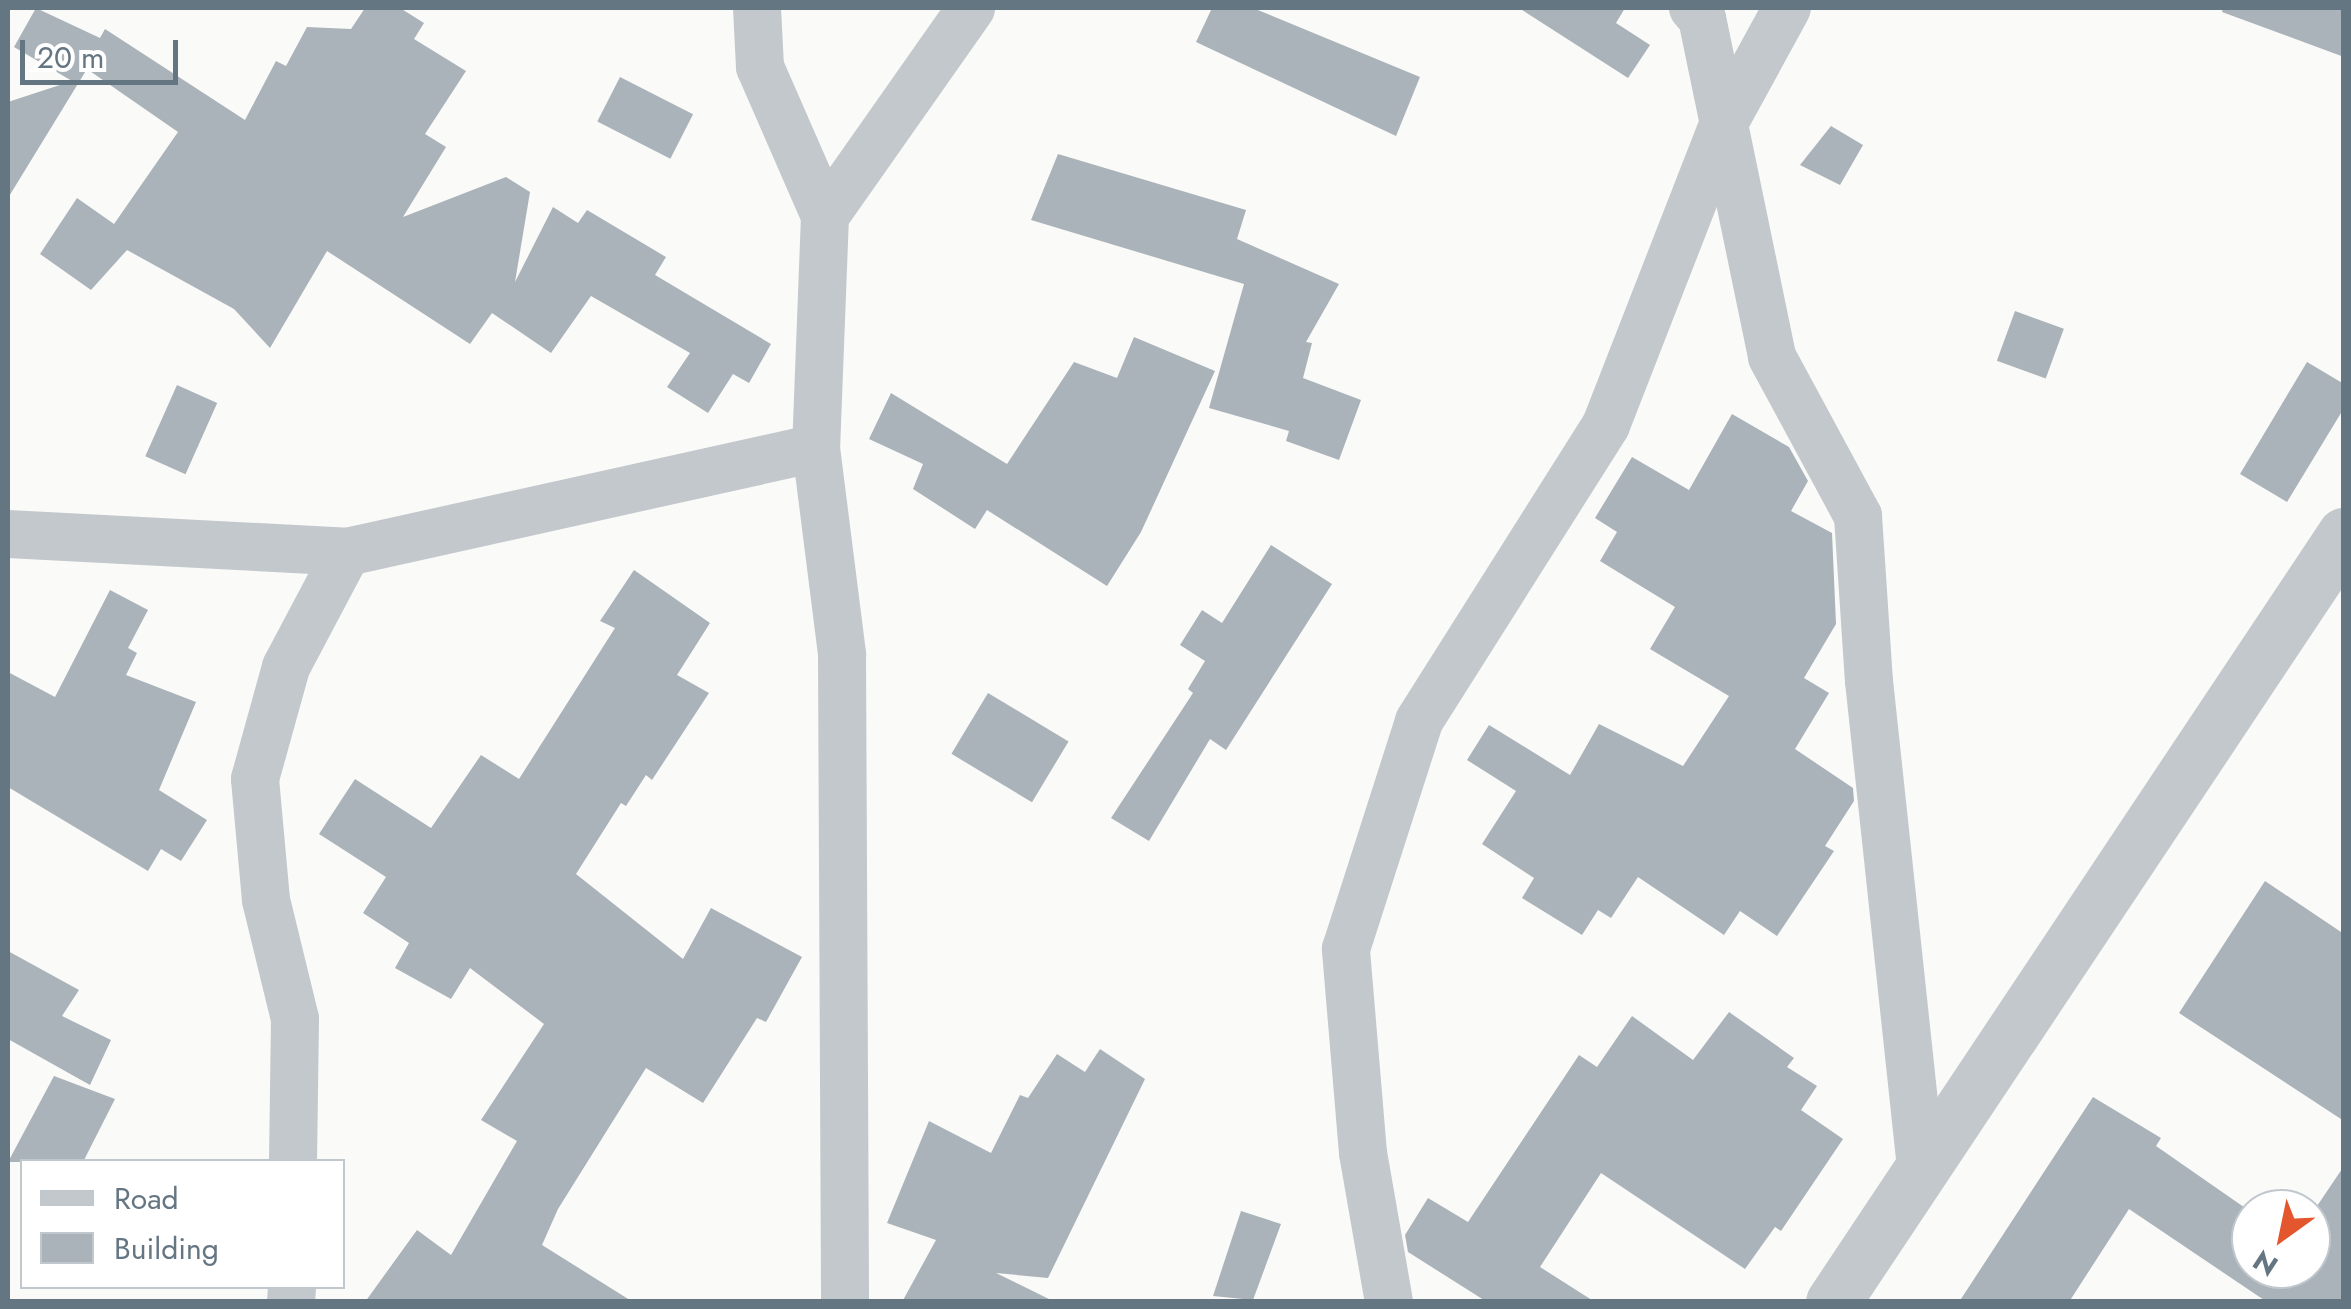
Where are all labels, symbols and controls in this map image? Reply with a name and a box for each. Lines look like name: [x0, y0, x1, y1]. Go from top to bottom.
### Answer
scale bar: [25, 20, 182, 82]
text: 20 m: [37, 36, 104, 79]
legend: [20, 1159, 345, 1289]
text: Road: [114, 1177, 179, 1220]
north arrow: [2231, 1189, 2331, 1289]
text: Building: [114, 1227, 219, 1270]
text: N: [2245, 1240, 2286, 1286]

